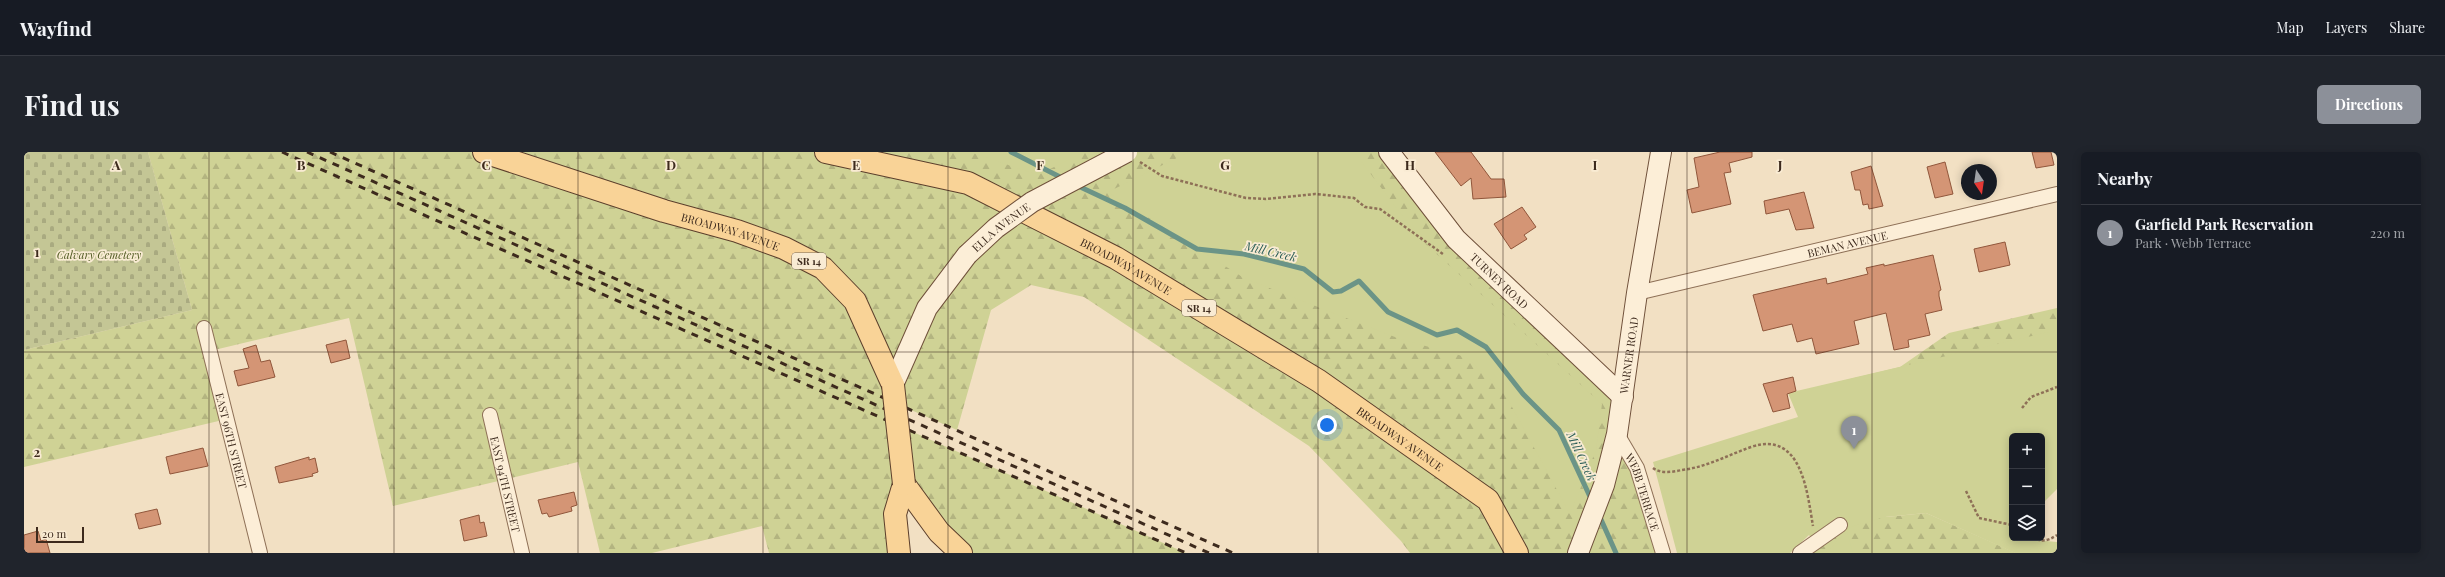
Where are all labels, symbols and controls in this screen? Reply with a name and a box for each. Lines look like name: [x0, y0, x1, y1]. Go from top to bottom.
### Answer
text: Wayfind: [20, 15, 92, 41]
text: Map: [2276, 18, 2304, 37]
text: Layers: [2326, 18, 2367, 37]
text: Share: [2389, 18, 2425, 37]
button: Directions: [2317, 85, 2421, 124]
text: Find us: [24, 86, 120, 123]
text: A: [111, 156, 121, 173]
text: B: [297, 156, 306, 173]
text: C: [481, 156, 491, 173]
text: D: [666, 156, 676, 173]
text: E: [852, 156, 860, 173]
text: F: [1036, 156, 1044, 173]
text: G: [1220, 156, 1230, 173]
text: H: [1405, 156, 1415, 173]
text: I: [1593, 156, 1598, 173]
text: J: [1777, 156, 1783, 173]
north arrow: [1961, 164, 1997, 200]
text: Nearby: [2097, 167, 2152, 189]
street label: ELLA AVENUE: [968, 198, 1033, 255]
street label: BROADWAY AVENUE: [680, 209, 782, 254]
text: Garfield Park Reservation: [2135, 214, 2313, 234]
text: 1: [2108, 224, 2112, 241]
text: 220 m: [2370, 224, 2405, 241]
street label: BEMAN AVENUE: [1806, 227, 1889, 260]
street label: BROADWAY AVENUE: [1078, 234, 1175, 298]
text: Park · Webb Terrace: [2135, 234, 2251, 251]
water label: Mill Creek: [1243, 237, 1299, 265]
text: 1: [35, 243, 40, 260]
park label: Calvary Cemetery: [57, 247, 142, 262]
street label: TURNEY ROAD: [1467, 249, 1532, 312]
road number: SR 14: [792, 253, 826, 269]
road number: SR 14: [1182, 300, 1216, 316]
street label: WARNER ROAD: [1615, 316, 1641, 395]
street label: EAST 96TH STREET: [213, 391, 251, 490]
street label: BROADWAY AVENUE: [1354, 403, 1447, 474]
your location: [1317, 415, 1337, 435]
pin: 1: [1841, 416, 1867, 449]
water label: Mill Creek: [1563, 428, 1600, 483]
map controls: [2009, 433, 2045, 541]
button: +: [2009, 433, 2045, 469]
street label: EAST 94TH STREET: [488, 435, 524, 534]
text: 2: [34, 443, 41, 460]
street label: WEBB TERRACE: [1622, 449, 1663, 533]
button: −: [2009, 469, 2045, 505]
button: layers: [2009, 505, 2045, 541]
scale bar: [36, 525, 84, 544]
text: 20 m: [42, 526, 66, 541]

